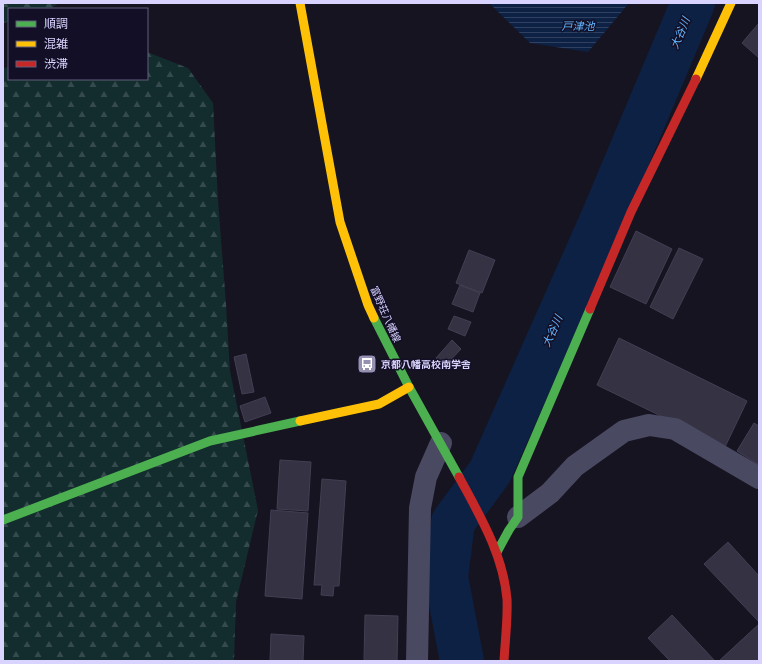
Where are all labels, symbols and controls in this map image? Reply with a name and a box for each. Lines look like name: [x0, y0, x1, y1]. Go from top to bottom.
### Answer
legend: [8, 8, 148, 80]
water label: 大谷川: [668, 15, 693, 51]
text: 順調: [44, 17, 68, 31]
water label: 戸津池: [562, 20, 595, 33]
text: 混雑: [44, 37, 68, 51]
text: 渋滞: [44, 57, 68, 71]
street label: 富野荘八幡線: [367, 285, 403, 344]
water label: 大谷川: [540, 313, 566, 349]
bus stop icon: 京都八幡高校南学舎: [356, 353, 378, 375]
place label: 京都八幡高校南学舎: [381, 359, 471, 371]

